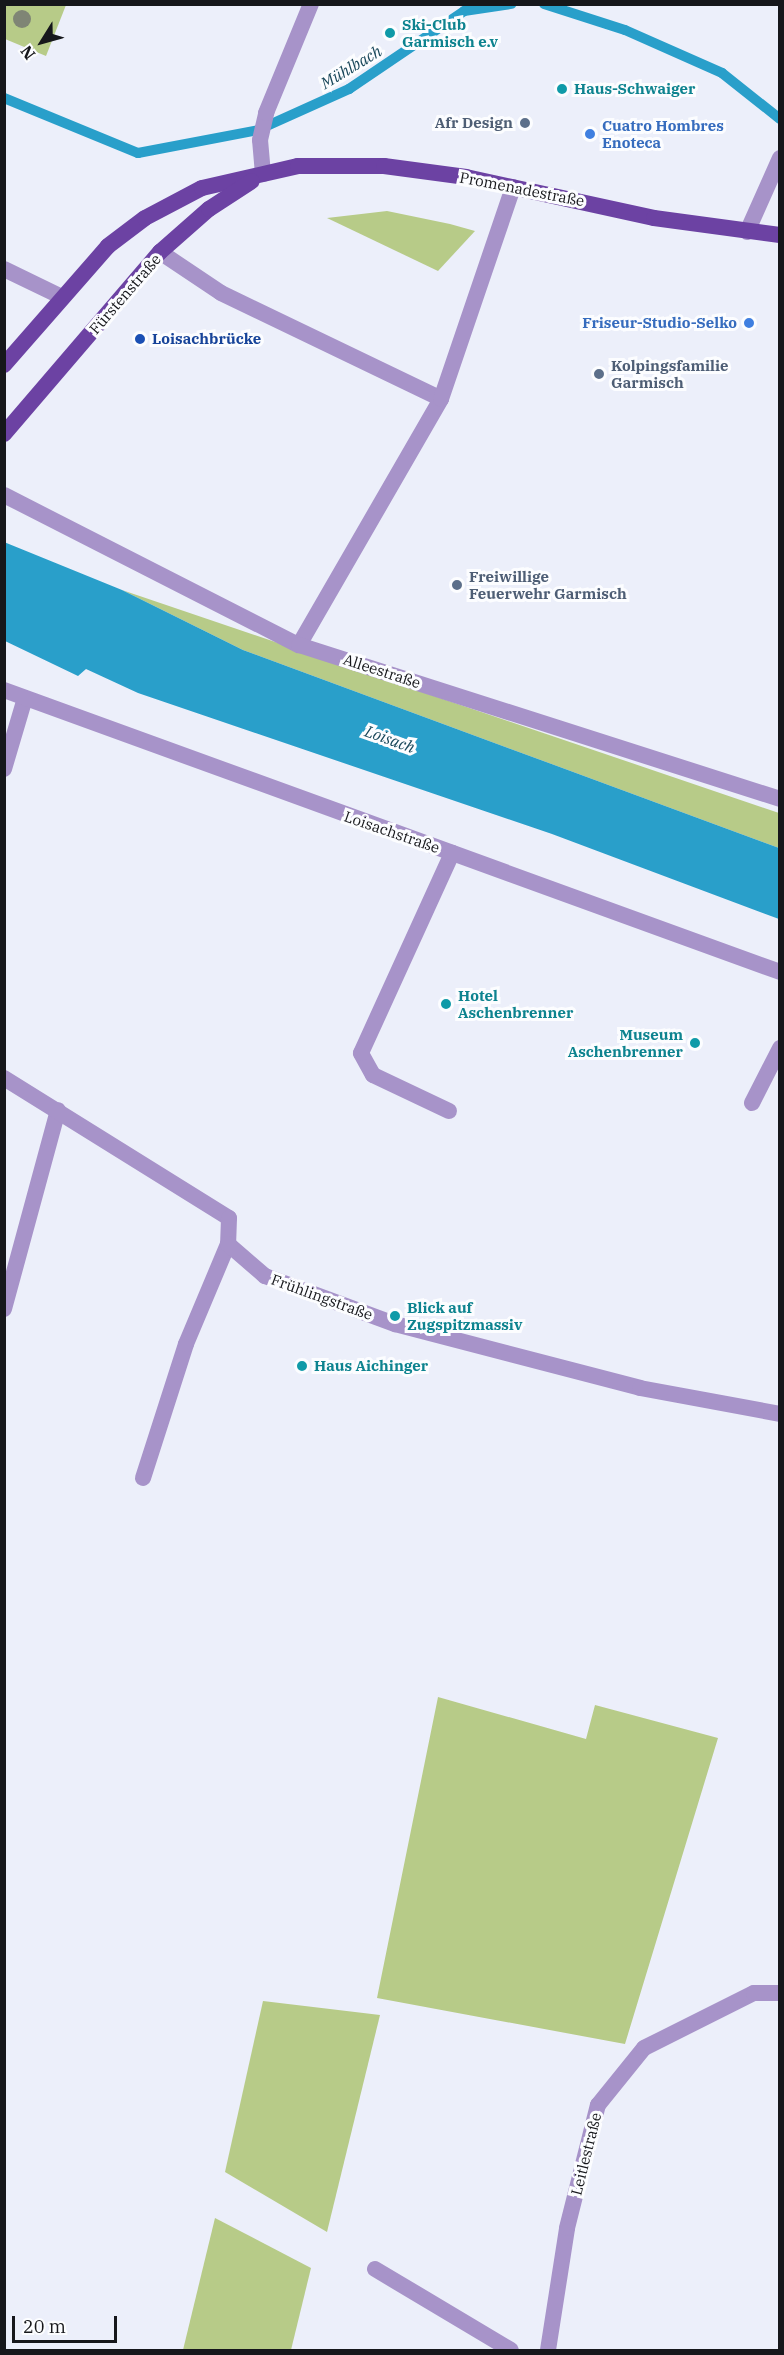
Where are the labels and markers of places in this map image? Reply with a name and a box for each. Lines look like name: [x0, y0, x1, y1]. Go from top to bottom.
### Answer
place label: Ski-Club Garmisch e.v: [402, 15, 498, 50]
marker: Ski-Club Garmisch e.v: [383, 26, 397, 40]
place label: Haus-Schwaiger: [574, 80, 695, 98]
marker: Haus-Schwaiger: [555, 82, 569, 96]
place label: Afr Design: [435, 114, 513, 132]
marker: Afr Design: [518, 116, 532, 130]
place label: Cuatro Hombres Enoteca: [602, 116, 724, 151]
marker: Cuatro Hombres Enoteca: [583, 127, 597, 141]
place label: Friseur-Studio-Selko: [582, 314, 737, 332]
marker: Friseur-Studio-Selko: [742, 316, 756, 330]
place label: Loisachbrücke: [152, 330, 261, 348]
marker: Loisachbrücke: [133, 332, 147, 346]
place label: Kolpingsfamilie Garmisch: [611, 356, 729, 391]
marker: Kolpingsfamilie Garmisch: [592, 367, 606, 381]
place label: Freiwillige Feuerwehr Garmisch: [469, 567, 627, 602]
marker: Freiwillige Feuerwehr Garmisch: [450, 578, 464, 592]
place label: Hotel Aschenbrenner: [458, 986, 573, 1021]
marker: Hotel Aschenbrenner: [439, 997, 453, 1011]
place label: Museum Aschenbrenner: [568, 1025, 683, 1060]
marker: Museum Aschenbrenner: [688, 1036, 702, 1050]
place label: Blick auf Zugspitzmassiv: [407, 1298, 522, 1333]
marker: Blick auf Zugspitzmassiv: [388, 1309, 402, 1323]
place label: Haus Aichinger: [314, 1357, 428, 1375]
marker: Haus Aichinger: [295, 1359, 309, 1373]

